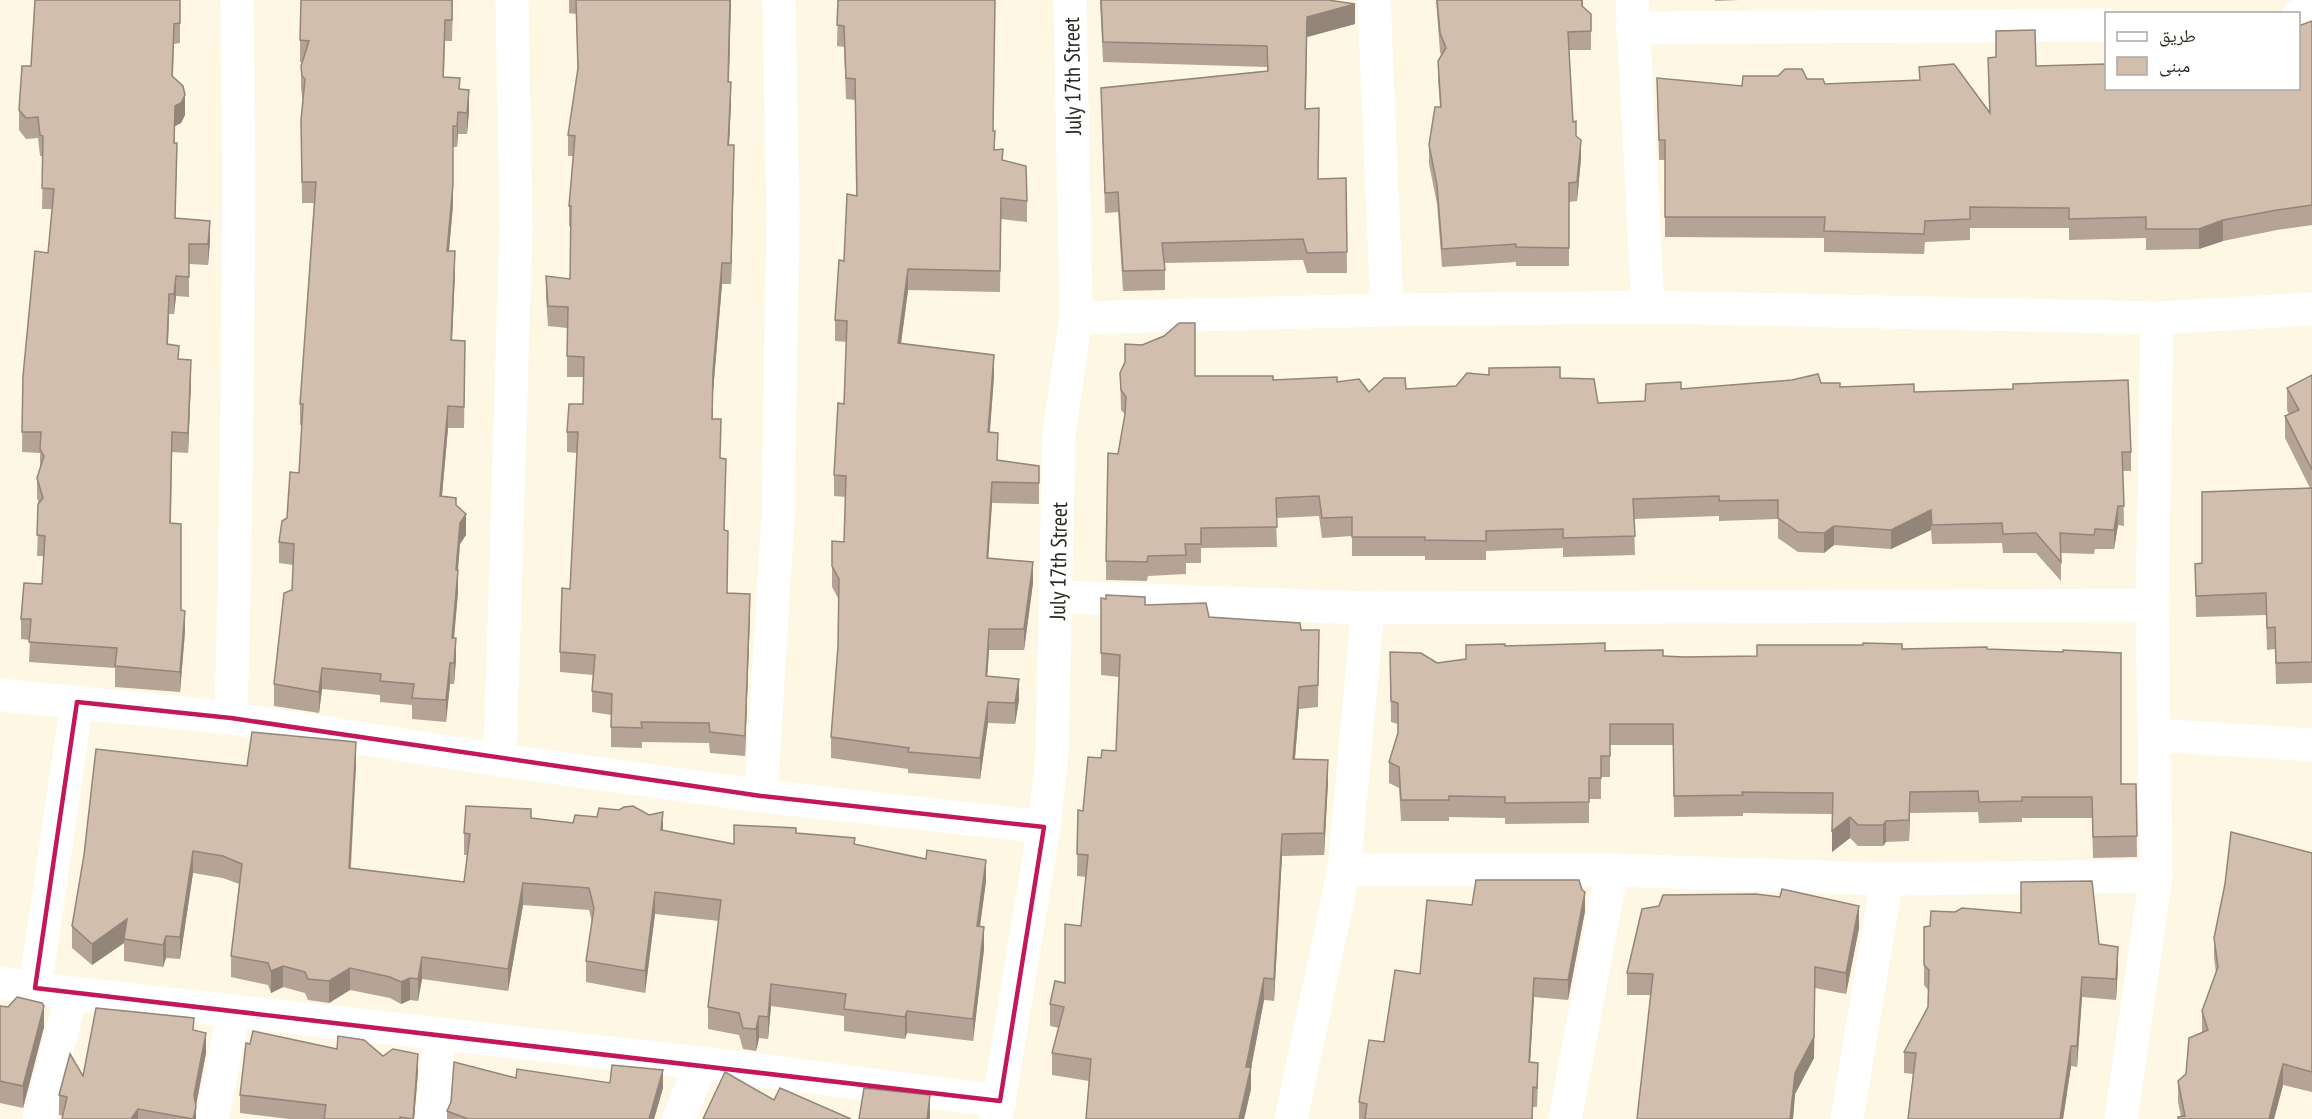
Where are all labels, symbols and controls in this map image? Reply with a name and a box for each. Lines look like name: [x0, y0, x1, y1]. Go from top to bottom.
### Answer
legend: [2105, 12, 2300, 90]
street label: July 17th Street: [1057, 17, 1087, 136]
text: طريق: [2159, 24, 2196, 47]
text: مبنى: [2159, 54, 2190, 77]
street label: July 17th Street: [1043, 502, 1073, 621]

